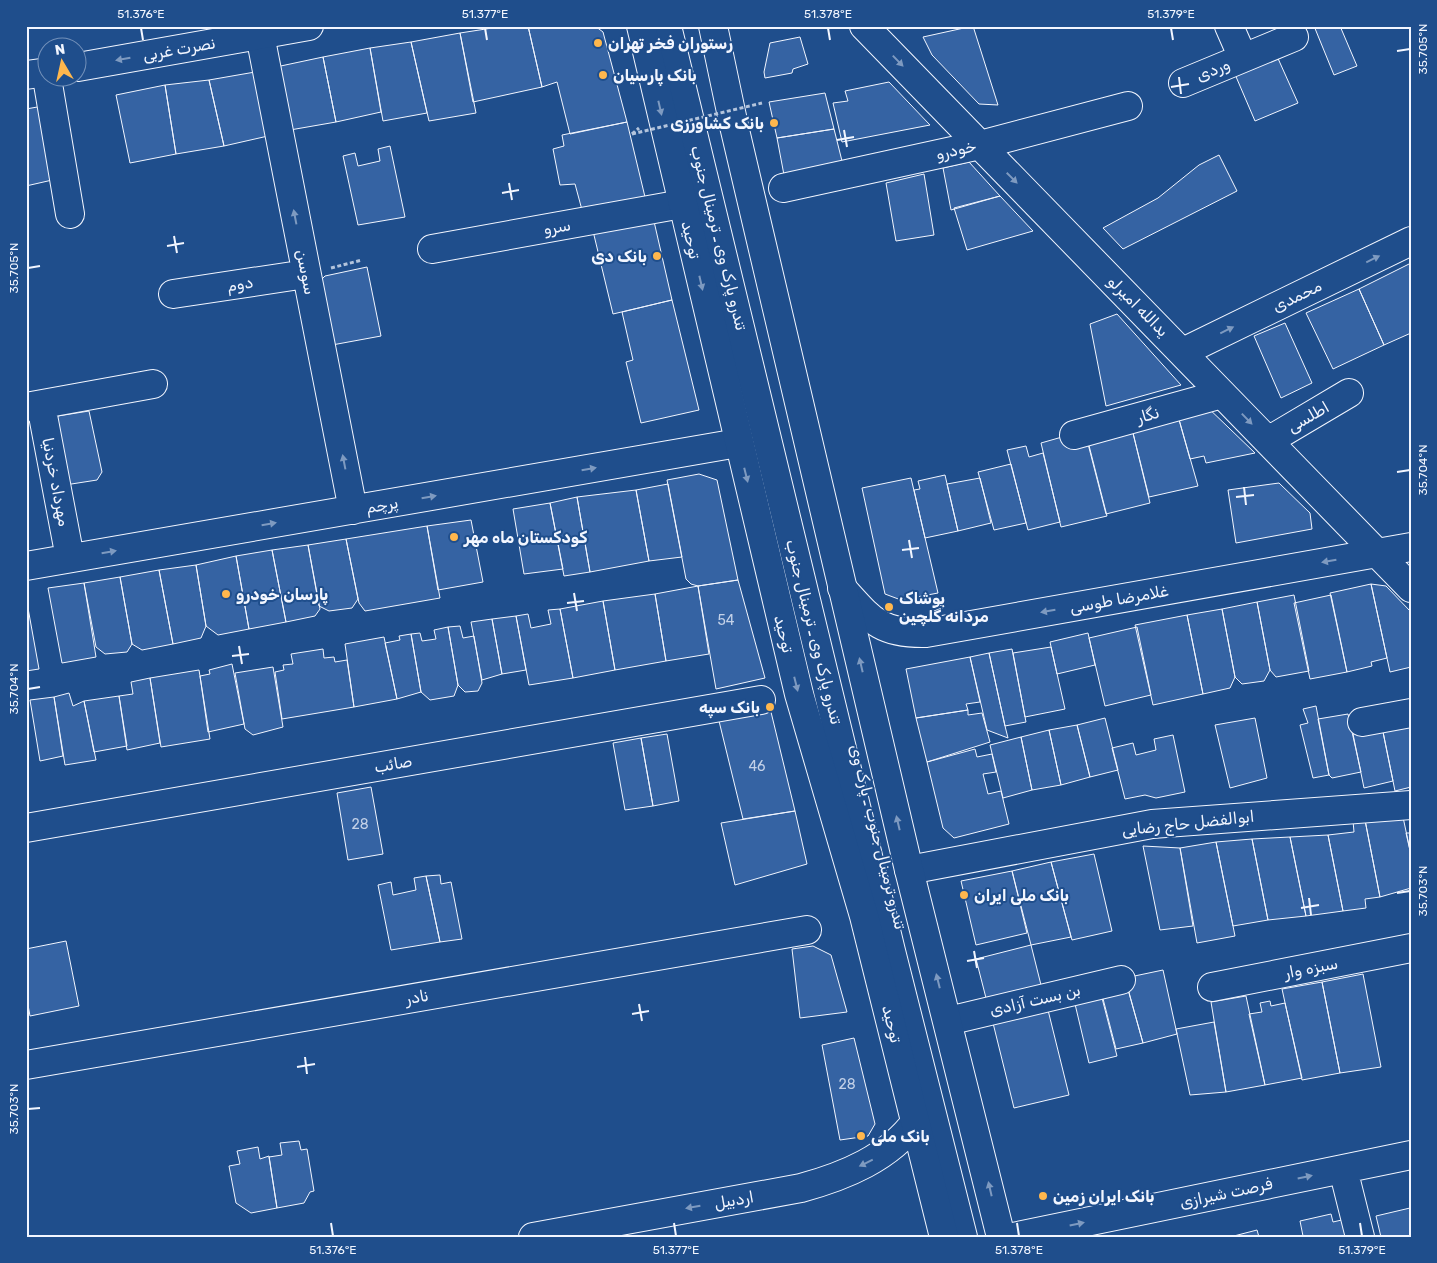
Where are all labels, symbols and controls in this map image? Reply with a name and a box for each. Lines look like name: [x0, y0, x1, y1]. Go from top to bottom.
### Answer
text: 51.376°E: [117, 7, 165, 21]
text: 51.377°E: [462, 7, 508, 21]
text: 51.378°E: [804, 7, 852, 21]
text: 51.379°E: [1147, 7, 1195, 21]
text: 35.705°N: [1416, 24, 1430, 74]
street label: نصرت غربی: [141, 33, 217, 66]
place label: رستوران فخر تهران: [608, 34, 733, 53]
marker: رستوران فخر تهران: [592, 37, 604, 49]
north arrow: [38, 38, 88, 88]
text: N: [54, 40, 66, 59]
street label: وردی: [1193, 54, 1233, 86]
one-way arrow: [115, 55, 131, 63]
one-way arrow: [892, 55, 904, 67]
place label: بانک پارسیان: [613, 66, 697, 87]
marker: بانک پارسیان: [597, 69, 609, 81]
one-way arrow: [656, 100, 664, 115]
place label: بانک کشاورزی: [670, 114, 764, 133]
marker: بانک کشاورزی: [768, 117, 780, 129]
street label: خودرو: [934, 136, 978, 165]
street label: تندرو پارک وی ـ ترمینال جنوب: [686, 143, 751, 333]
one-way arrow: [1005, 171, 1017, 183]
one-way arrow: [291, 208, 299, 224]
street label: سرو: [542, 215, 572, 240]
street label: توحید: [676, 219, 705, 261]
text: 35.705°N: [7, 243, 21, 293]
place label: بانک دی: [591, 247, 647, 266]
street label: سوسن: [291, 248, 320, 296]
marker: بانک دی: [651, 250, 663, 262]
one-way arrow: [1366, 255, 1380, 263]
street label: یدالله امیرلو: [1103, 272, 1172, 341]
street label: دوم: [226, 273, 255, 296]
one-way arrow: [697, 276, 705, 291]
street label: محمدی: [1269, 276, 1325, 316]
one-way arrow: [1220, 326, 1234, 334]
street label: اطلسی: [1284, 397, 1332, 437]
street label: نگار: [1133, 403, 1162, 429]
one-way arrow: [1241, 413, 1253, 425]
street label: مهرداد خردنیا: [37, 436, 74, 528]
text: 35.704°N: [1416, 444, 1430, 496]
one-way arrow: [339, 454, 347, 470]
one-way arrow: [582, 464, 598, 472]
one-way arrow: [742, 468, 750, 483]
one-way arrow: [421, 492, 437, 500]
street label: پرچم: [364, 493, 400, 518]
one-way arrow: [261, 520, 277, 528]
place label: کودکستان ماه مهر: [463, 528, 587, 547]
marker: کودکستان ماه مهر: [448, 531, 460, 543]
street label: تندرو پارک وی ـ ترمینال جنوب: [781, 537, 846, 727]
one-way arrow: [101, 547, 117, 555]
one-way arrow: [1321, 558, 1337, 566]
street label: غلامرضا طوسی: [1068, 581, 1170, 618]
place label: پارسان خودرو: [236, 585, 328, 606]
marker: پارسان خودرو: [220, 588, 232, 600]
place label: پوشاک مردانه گلچین: [899, 589, 989, 627]
marker: پوشاک مردانه گلچین: [883, 601, 895, 613]
one-way arrow: [1040, 608, 1056, 616]
house number: 54: [717, 612, 735, 629]
street label: توحید: [769, 613, 798, 655]
one-way arrow: [857, 658, 865, 673]
text: 35.704°N: [7, 663, 21, 715]
one-way arrow: [793, 677, 801, 692]
place label: بانک سپه: [699, 698, 760, 719]
marker: بانک سپه: [764, 701, 776, 713]
street label: تندرو ترمینال جنوب ـ پارک وی: [845, 742, 910, 932]
street label: صائب: [373, 751, 413, 777]
house number: 46: [748, 758, 766, 775]
street label: ابوالفضل حاج رضایی: [1121, 807, 1255, 841]
house number: 28: [351, 816, 369, 833]
one-way arrow: [894, 816, 902, 831]
text: 35.703°N: [1416, 866, 1430, 916]
place label: بانک ملی ایران: [974, 886, 1069, 905]
marker: بانک ملی ایران: [958, 889, 970, 901]
street label: سبزه‌ وار: [1282, 953, 1340, 984]
one-way arrow: [934, 973, 942, 988]
street label: بن بست آزادی: [988, 980, 1083, 1021]
street label: نادر: [403, 986, 430, 1010]
street label: توحید: [877, 1003, 906, 1045]
house number: 28: [838, 1076, 856, 1093]
text: 35.703°N: [7, 1084, 21, 1134]
place label: بانک ملی: [871, 1127, 930, 1146]
marker: بانک ملی: [855, 1130, 867, 1142]
one-way arrow: [859, 1158, 874, 1167]
one-way arrow: [1298, 1172, 1314, 1180]
street label: فرصت شیرازی: [1178, 1174, 1275, 1213]
one-way arrow: [986, 1182, 994, 1197]
street label: اردبیل: [713, 1187, 756, 1214]
place label: بانک ایران زمین: [1053, 1187, 1155, 1206]
marker: بانک ایران زمین: [1037, 1190, 1049, 1202]
one-way arrow: [685, 1204, 701, 1212]
one-way arrow: [1070, 1220, 1085, 1228]
text: 51.376°E: [309, 1243, 357, 1257]
text: 51.377°E: [653, 1243, 699, 1257]
text: 51.378°E: [995, 1243, 1043, 1257]
text: 51.379°E: [1338, 1243, 1386, 1257]

